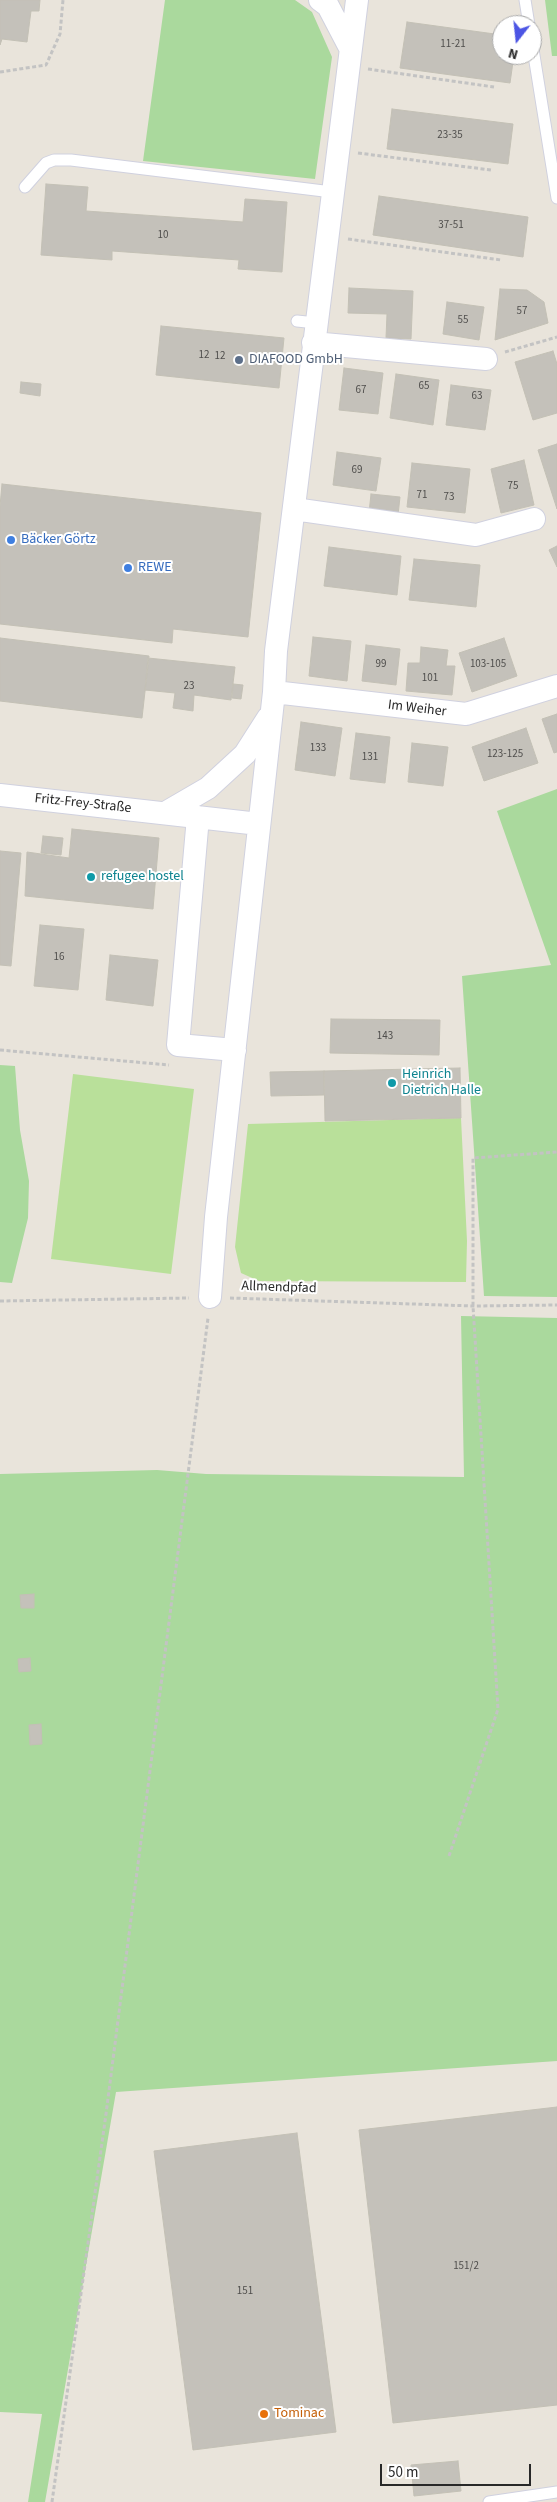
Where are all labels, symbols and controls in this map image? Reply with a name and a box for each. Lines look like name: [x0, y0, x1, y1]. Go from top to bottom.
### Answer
north arrow: [492, 15, 542, 65]
house number: 11-21: [440, 38, 466, 52]
text: N: [506, 43, 520, 64]
house number: 23-35: [437, 129, 463, 143]
house number: 37-51: [438, 219, 464, 233]
house number: 10: [158, 229, 168, 243]
house number: 57: [517, 305, 527, 319]
house number: 55: [458, 314, 468, 328]
house number: 12: [199, 349, 209, 363]
house number: 12: [215, 350, 225, 364]
place label: DIAFOOD GmbH: [249, 352, 343, 368]
marker: DIAFOOD GmbH: [233, 354, 245, 366]
house number: 65: [419, 380, 429, 394]
house number: 67: [356, 384, 366, 398]
house number: 63: [472, 390, 482, 404]
house number: 69: [352, 464, 362, 478]
house number: 75: [508, 480, 518, 494]
house number: 71: [417, 489, 427, 503]
house number: 73: [444, 491, 454, 505]
place label: Bäcker Görtz: [21, 532, 96, 548]
marker: Bäcker Görtz: [5, 534, 17, 546]
place label: REWE: [138, 560, 172, 576]
marker: REWE: [122, 562, 134, 574]
house number: 99: [376, 658, 386, 672]
house number: 103-105: [470, 658, 506, 672]
house number: 101: [422, 672, 438, 686]
house number: 23: [184, 680, 194, 694]
street label: Im Weiher: [387, 697, 447, 721]
house number: 133: [310, 742, 326, 756]
house number: 123-125: [487, 748, 523, 762]
house number: 131: [362, 751, 378, 765]
street label: Fritz-Frey-Straße: [34, 791, 132, 817]
place label: refugee hostel: [101, 869, 184, 885]
marker: refugee hostel: [85, 871, 97, 883]
house number: 16: [54, 951, 64, 965]
house number: 143: [377, 1030, 393, 1044]
place label: Heinrich Dietrich Halle: [402, 1067, 481, 1100]
marker: Heinrich Dietrich Halle: [386, 1077, 398, 1089]
street label: Allmendpfad: [241, 1278, 317, 1298]
house number: 151/2: [453, 2260, 479, 2274]
house number: 151: [237, 2285, 253, 2299]
place label: Tominac: [274, 2406, 324, 2422]
marker: Tominac: [258, 2408, 270, 2420]
scale bar: [382, 2454, 533, 2486]
text: 50 m: [388, 2462, 418, 2483]

